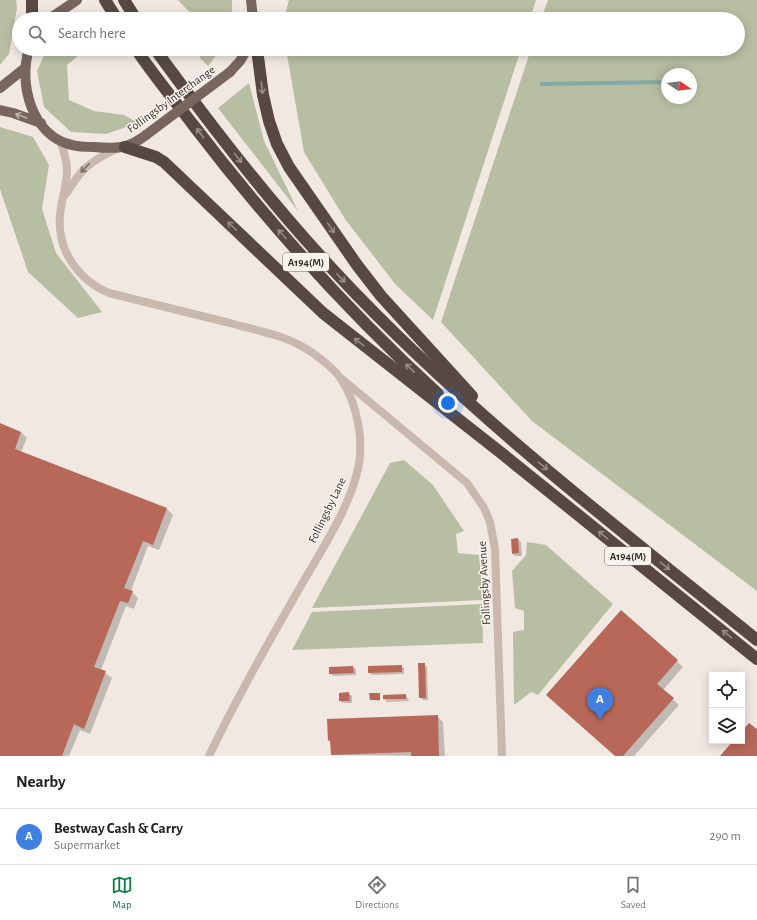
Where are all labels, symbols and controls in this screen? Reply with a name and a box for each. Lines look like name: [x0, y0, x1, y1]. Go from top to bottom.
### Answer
search box: [12, 12, 745, 56]
icon: search: [26, 23, 48, 45]
text: Search here: [58, 26, 126, 41]
street label: Follingsby Interchange: [125, 63, 218, 136]
north arrow: [661, 68, 697, 104]
one-way arrow: [258, 81, 266, 94]
one-way arrow: [15, 111, 27, 119]
one-way arrow: [195, 128, 204, 139]
one-way arrow: [233, 153, 242, 164]
one-way arrow: [80, 163, 89, 173]
one-way arrow: [227, 221, 237, 231]
one-way arrow: [327, 222, 335, 233]
one-way arrow: [277, 229, 286, 239]
road number: A194(M): [283, 253, 329, 271]
one-way arrow: [336, 273, 346, 283]
one-way arrow: [354, 337, 365, 346]
one-way arrow: [405, 363, 415, 373]
your location: [438, 393, 458, 413]
one-way arrow: [538, 462, 549, 470]
street label: Follingsby Lane: [306, 475, 349, 545]
one-way arrow: [598, 531, 609, 540]
street label: Follingsby Avenue: [476, 541, 493, 625]
road number: A194(M): [605, 547, 651, 565]
one-way arrow: [660, 562, 671, 571]
one-way arrow: [721, 630, 732, 639]
map controls: [709, 672, 745, 744]
button: locate: [709, 672, 745, 708]
pin: A: [587, 687, 613, 720]
button: layers: [709, 708, 745, 744]
text: Nearby: [16, 773, 66, 790]
text: Bestway Cash & Carry: [54, 821, 183, 836]
text: A: [25, 830, 33, 843]
text: 290 m: [710, 830, 741, 843]
text: Supermarket: [54, 839, 120, 852]
tab: Map: [111, 874, 133, 911]
tab: Directions: [355, 874, 399, 911]
tab: Saved: [621, 874, 646, 911]

